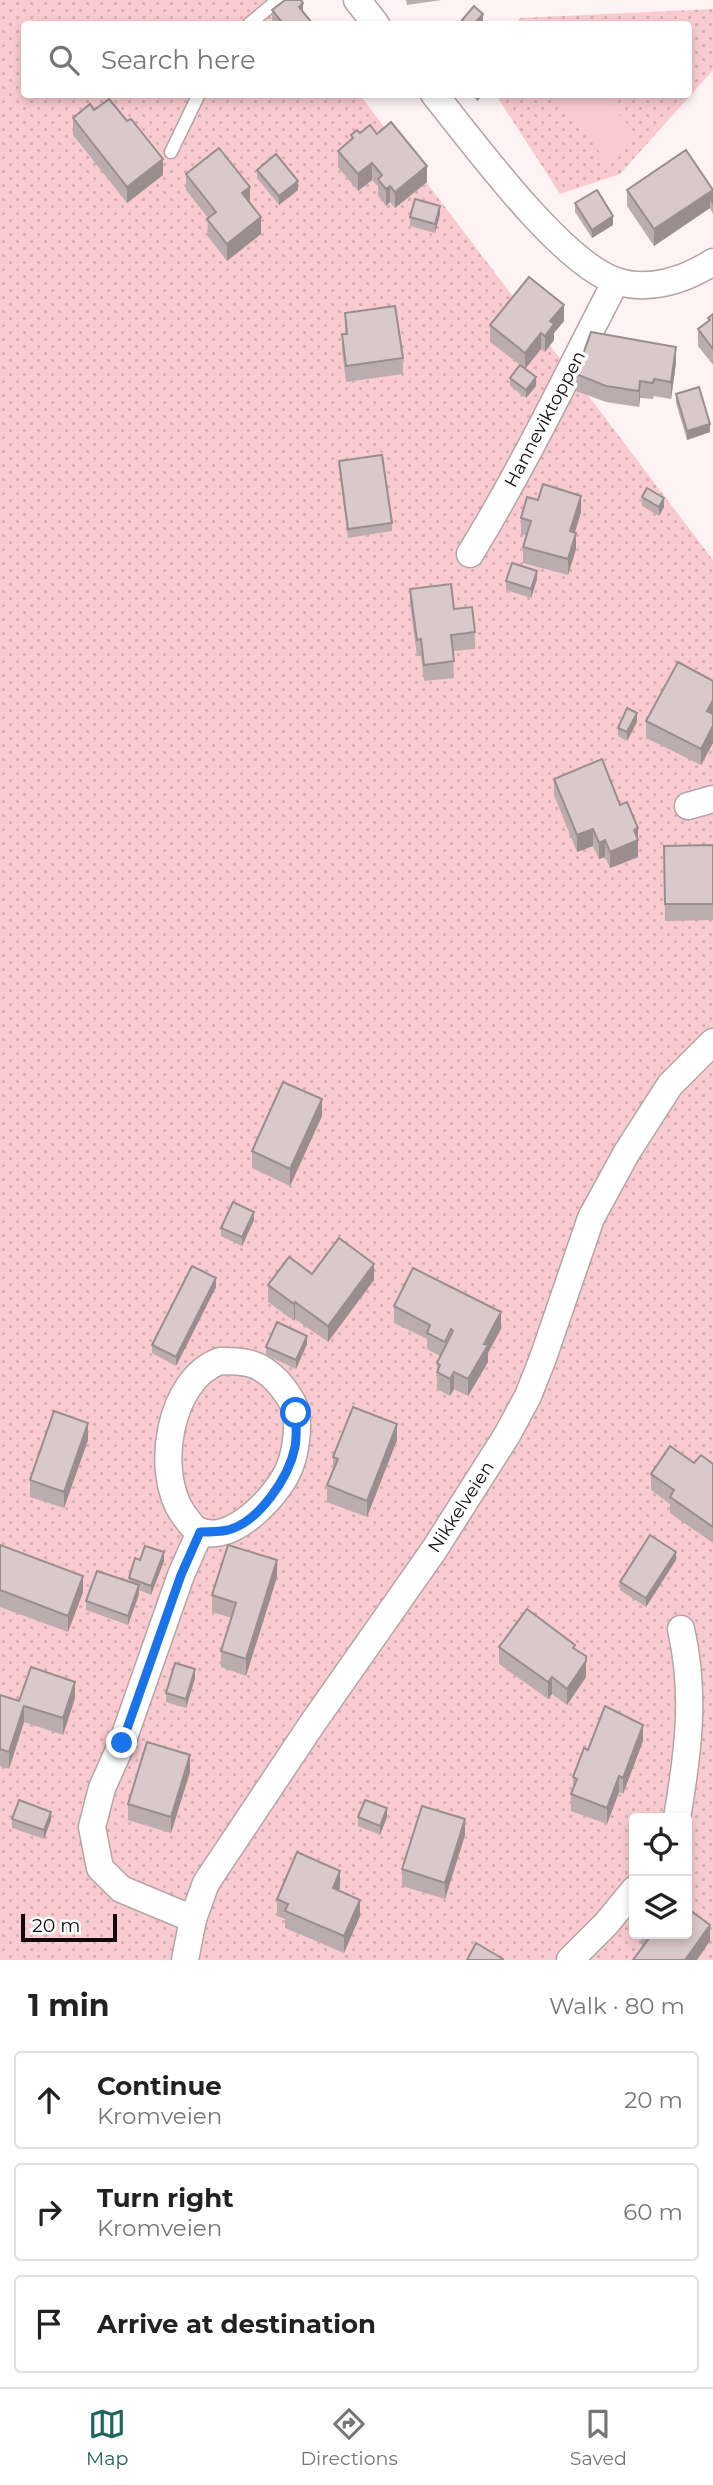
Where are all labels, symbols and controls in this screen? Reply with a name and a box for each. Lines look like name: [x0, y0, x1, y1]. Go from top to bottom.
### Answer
search box: [21, 21, 692, 98]
icon: search: [45, 41, 83, 79]
text: Search here: [101, 44, 256, 76]
street label: Hanneviktoppen: [500, 347, 590, 491]
route start: [280, 1397, 311, 1428]
street label: Nikkelveien: [423, 1457, 499, 1557]
route end: [106, 1727, 137, 1758]
map controls: [629, 1813, 692, 1939]
button: locate: [629, 1813, 692, 1876]
button: layers: [629, 1876, 692, 1939]
scale bar: [21, 1911, 117, 1943]
text: 20 m: [32, 1914, 80, 1937]
text: 1 min: [28, 1987, 109, 2024]
text: Walk · 80 m: [549, 1992, 685, 2020]
text: Continue: [97, 2070, 222, 2102]
icon: ahead: [30, 2081, 68, 2119]
text: 20 m: [624, 2086, 683, 2114]
text: Kromveien: [97, 2102, 222, 2130]
text: Turn right: [97, 2182, 233, 2214]
icon: right: [30, 2193, 68, 2231]
text: 60 m: [623, 2198, 683, 2226]
text: Kromveien: [97, 2214, 222, 2242]
icon: arrive: [30, 2305, 68, 2343]
text: Arrive at destination: [97, 2308, 376, 2340]
tab: Map: [86, 2405, 128, 2470]
tab: Directions: [300, 2405, 398, 2470]
tab: Saved: [570, 2405, 627, 2470]

